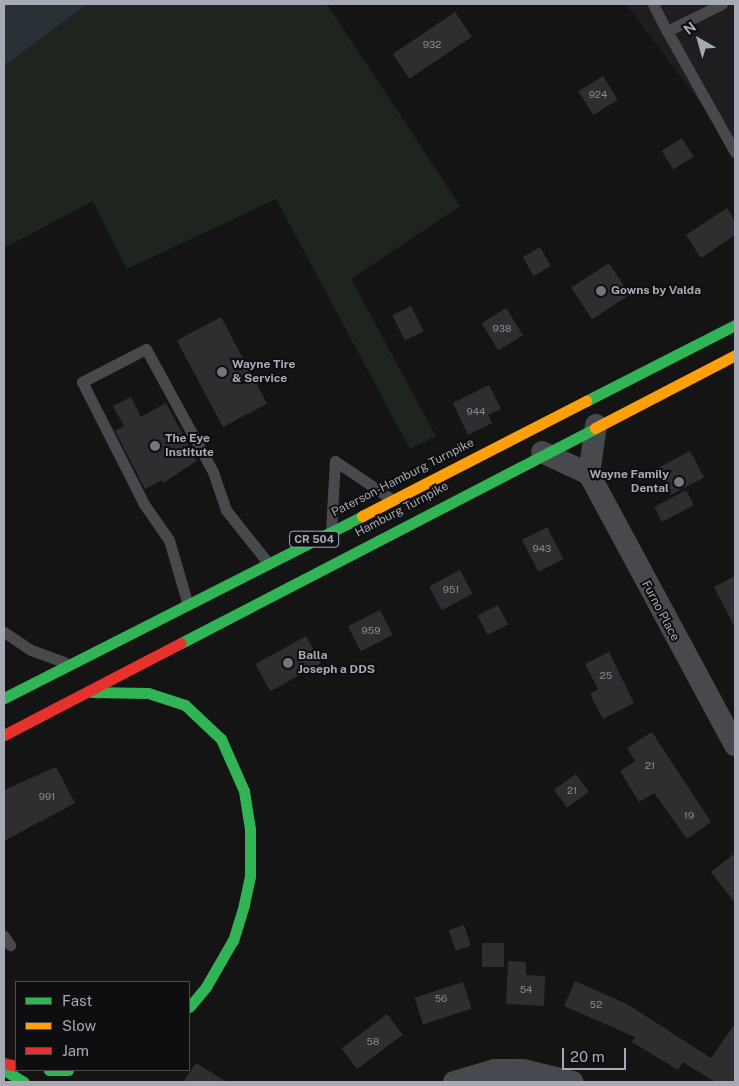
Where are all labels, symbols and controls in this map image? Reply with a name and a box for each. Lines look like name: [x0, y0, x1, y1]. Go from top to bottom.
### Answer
north arrow: [674, 15, 724, 65]
text: N: [681, 19, 699, 38]
house number: 932: [423, 39, 441, 51]
house number: 924: [589, 89, 607, 101]
place label: Gowns by Valda: [611, 284, 701, 298]
marker: Gowns by Valda: [595, 285, 607, 297]
house number: 938: [493, 323, 511, 335]
place label: Wayne Tire & Service: [232, 358, 296, 386]
marker: Wayne Tire & Service: [216, 366, 228, 378]
house number: 944: [467, 406, 485, 418]
place label: The Eye Institute: [165, 432, 214, 460]
street label: Paterson-Hamburg Turnpike: [329, 436, 477, 520]
marker: The Eye Institute: [149, 440, 161, 452]
place label: Wayne Family Dental: [590, 468, 669, 496]
marker: Wayne Family Dental: [673, 476, 685, 488]
street label: Hamburg Turnpike: [353, 479, 451, 541]
road number: CR 504: [289, 530, 339, 548]
house number: 943: [533, 543, 551, 555]
street label: Furno Place: [638, 578, 682, 644]
house number: 951: [443, 584, 459, 596]
house number: 959: [362, 625, 380, 637]
place label: Balla Joseph a DDS: [298, 649, 375, 677]
marker: Balla Joseph a DDS: [282, 657, 294, 669]
house number: 25: [600, 670, 612, 682]
house number: 21: [645, 760, 655, 772]
house number: 21: [567, 785, 577, 797]
house number: 991: [39, 791, 55, 803]
house number: 19: [684, 810, 694, 822]
legend: [15, 981, 190, 1071]
house number: 54: [520, 984, 532, 996]
text: Fast: [62, 992, 92, 1009]
house number: 56: [435, 993, 447, 1005]
house number: 52: [590, 999, 602, 1011]
text: Slow: [62, 1017, 96, 1034]
house number: 58: [367, 1036, 379, 1048]
scale bar: [564, 1038, 628, 1070]
text: Jam: [62, 1042, 89, 1059]
text: 20 m: [570, 1048, 605, 1065]

